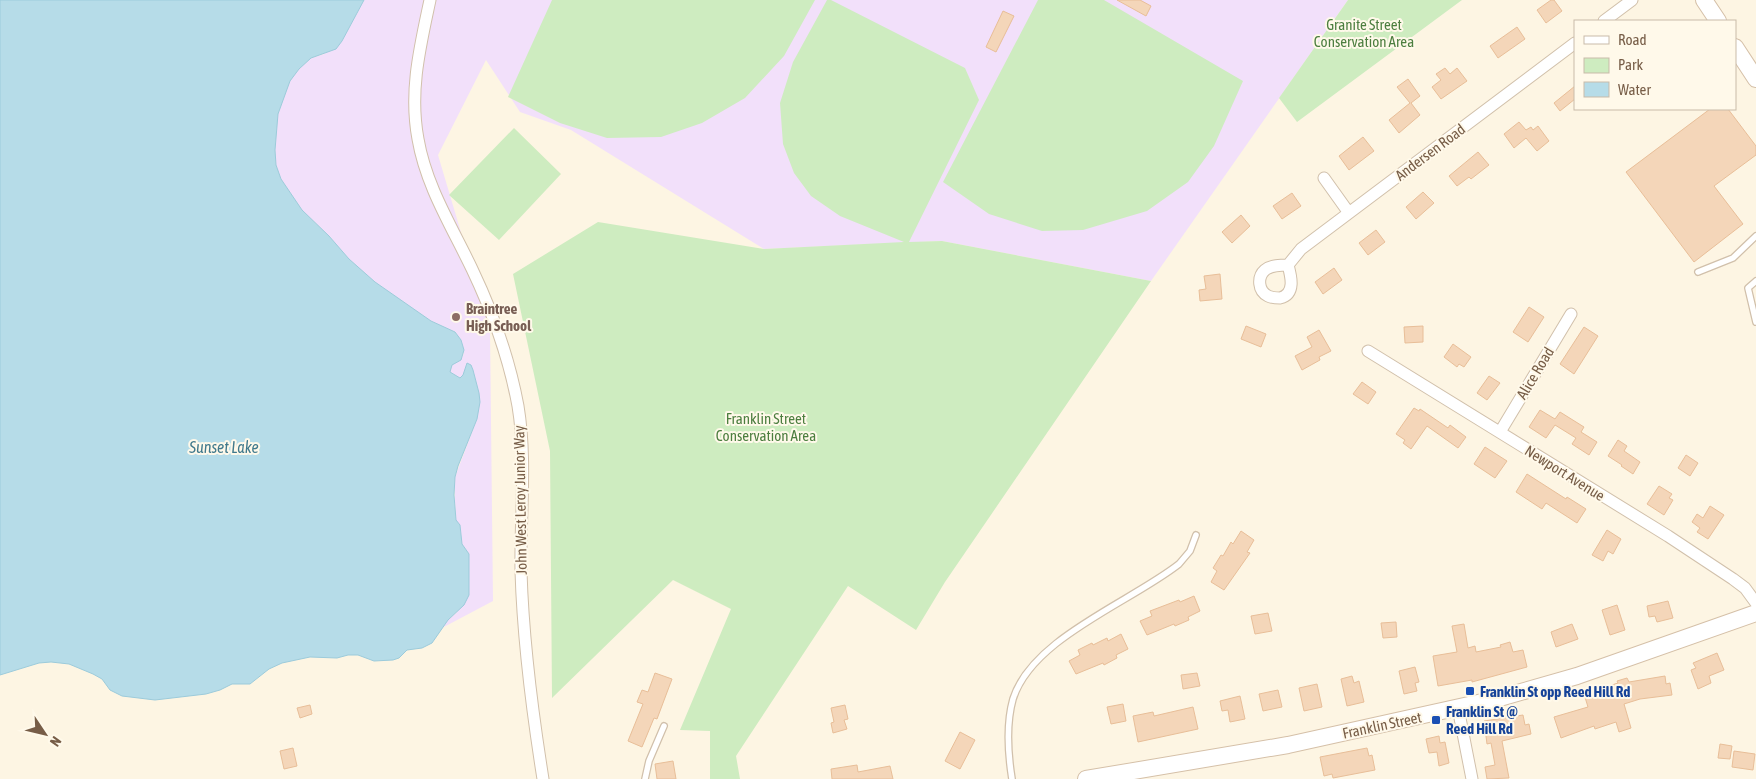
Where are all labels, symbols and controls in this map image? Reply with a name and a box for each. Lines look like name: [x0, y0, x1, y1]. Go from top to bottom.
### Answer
park label: Granite Street Conservation Area: [1314, 16, 1414, 50]
legend: [1574, 20, 1736, 110]
text: Road: [1618, 31, 1647, 48]
text: Park: [1618, 56, 1643, 73]
text: Water: [1618, 81, 1651, 98]
street label: Andersen Road: [1392, 120, 1468, 184]
place label: Braintree High School: [466, 300, 532, 334]
marker: Braintree High School: [450, 311, 462, 323]
street label: Alice Road: [1513, 344, 1557, 402]
park label: Franklin Street Conservation Area: [716, 410, 816, 444]
street label: John West Leroy Junior Way: [510, 425, 530, 575]
water label: Sunset Lake: [188, 438, 259, 456]
street label: Newport Avenue: [1522, 442, 1608, 504]
place label: Franklin St opp Reed Hill Rd: [1480, 683, 1630, 700]
marker: Franklin St opp Reed Hill Rd: [1464, 685, 1476, 697]
place label: Franklin St @ Reed Hill Rd: [1446, 703, 1518, 737]
street label: Franklin Street: [1341, 708, 1423, 742]
north arrow: [20, 709, 70, 759]
marker: Franklin St @ Reed Hill Rd: [1430, 714, 1442, 726]
text: N: [47, 733, 65, 749]

